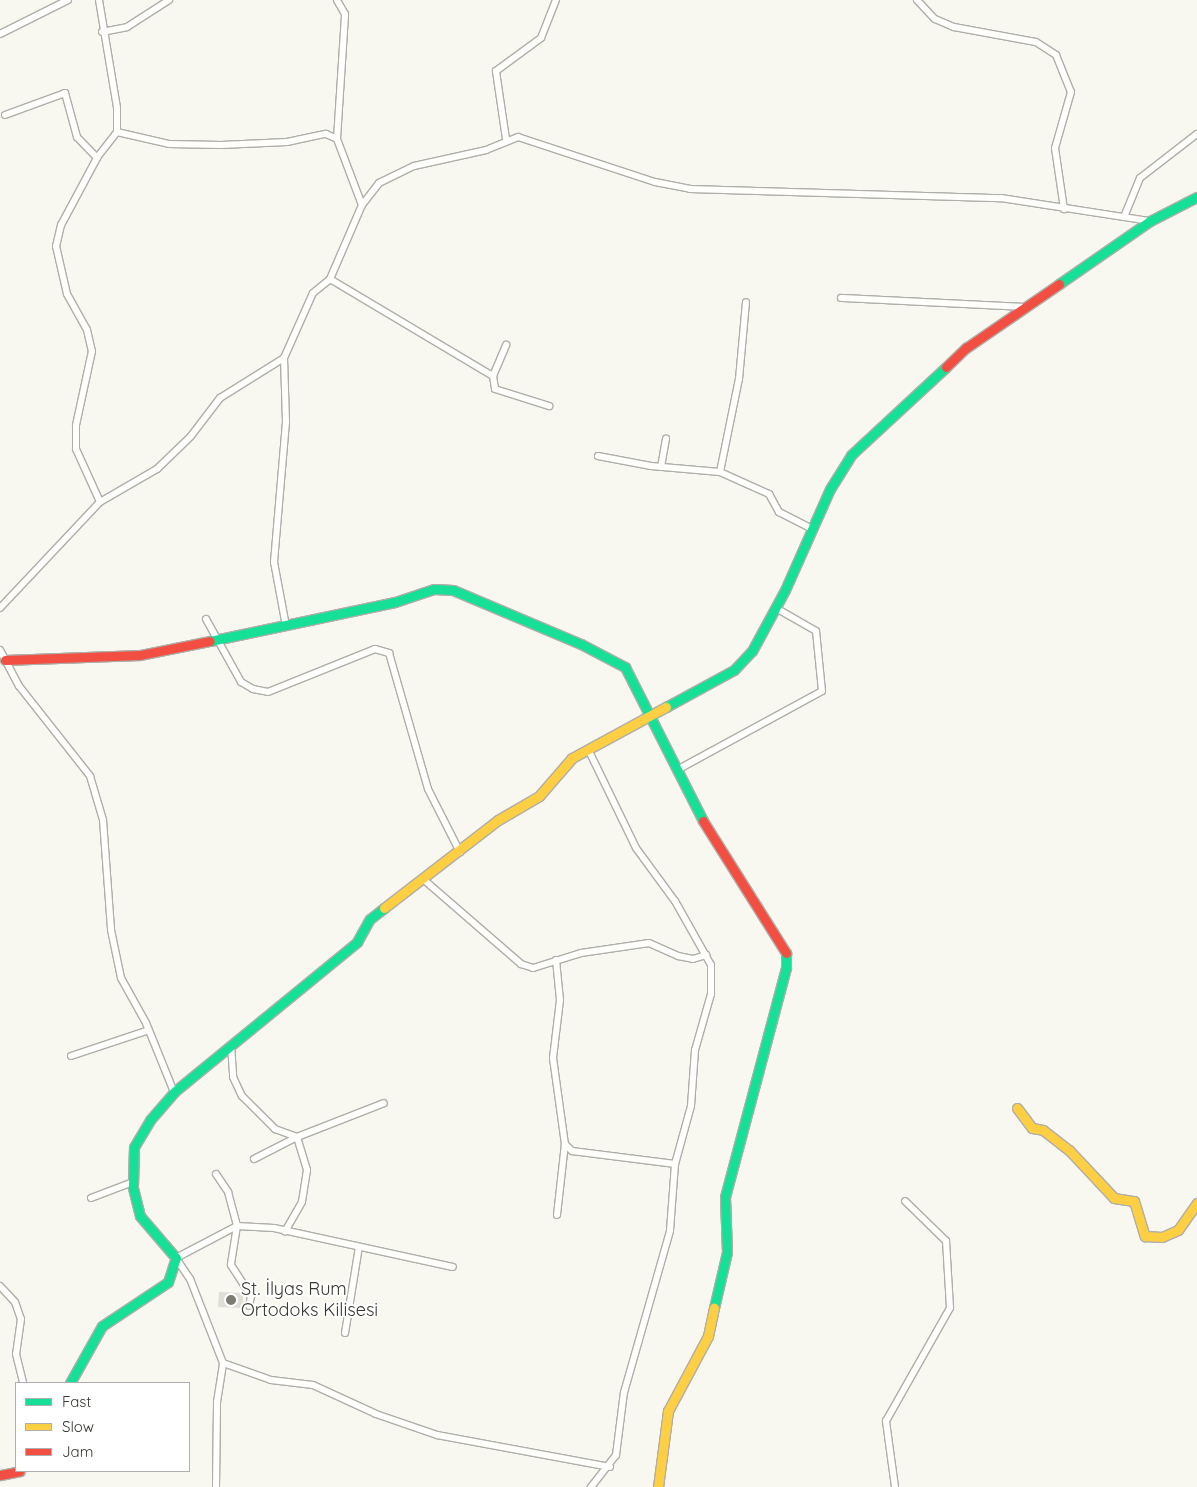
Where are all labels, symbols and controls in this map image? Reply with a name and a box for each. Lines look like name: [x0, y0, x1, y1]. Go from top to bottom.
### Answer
place label: St. İlyas Rum Ortodoks Kilisesi: [241, 1279, 378, 1322]
marker: St. İlyas Rum Ortodoks Kilisesi: [225, 1294, 237, 1306]
legend: [15, 1382, 190, 1472]
text: Fast: [62, 1392, 91, 1411]
text: Slow: [62, 1417, 94, 1436]
text: Jam: [62, 1442, 93, 1461]

